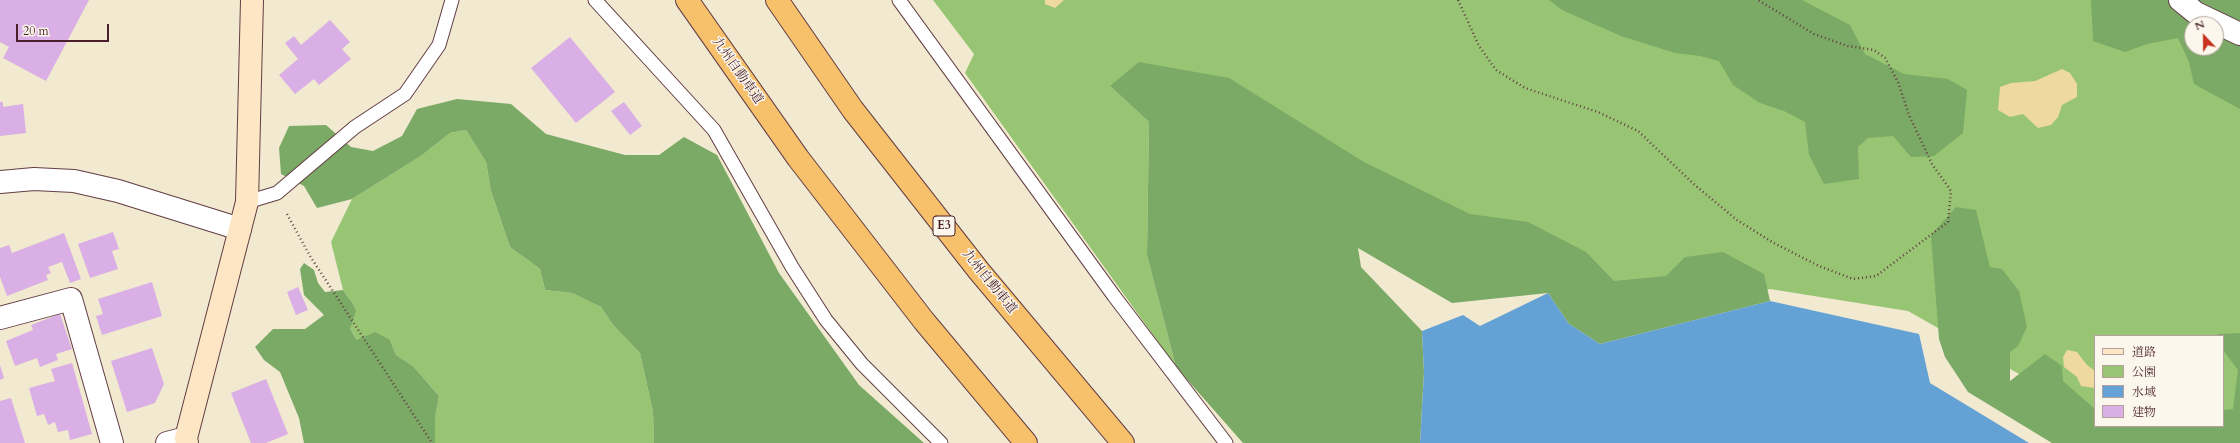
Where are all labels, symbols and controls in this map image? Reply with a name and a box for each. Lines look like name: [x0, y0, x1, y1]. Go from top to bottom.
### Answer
scale bar: [18, 16, 111, 42]
north arrow: [2184, 16, 2224, 56]
text: N: [2192, 17, 2207, 34]
text: 20 m: [23, 23, 49, 39]
street label: 九州自動車道: [708, 35, 766, 107]
road number: E3: [933, 216, 955, 236]
street label: 九州自動車道: [958, 247, 1020, 317]
legend: [2094, 335, 2224, 427]
text: 道路: [2132, 344, 2156, 360]
text: 公園: [2132, 364, 2156, 380]
text: 水域: [2132, 384, 2156, 400]
text: 建物: [2132, 404, 2156, 420]

